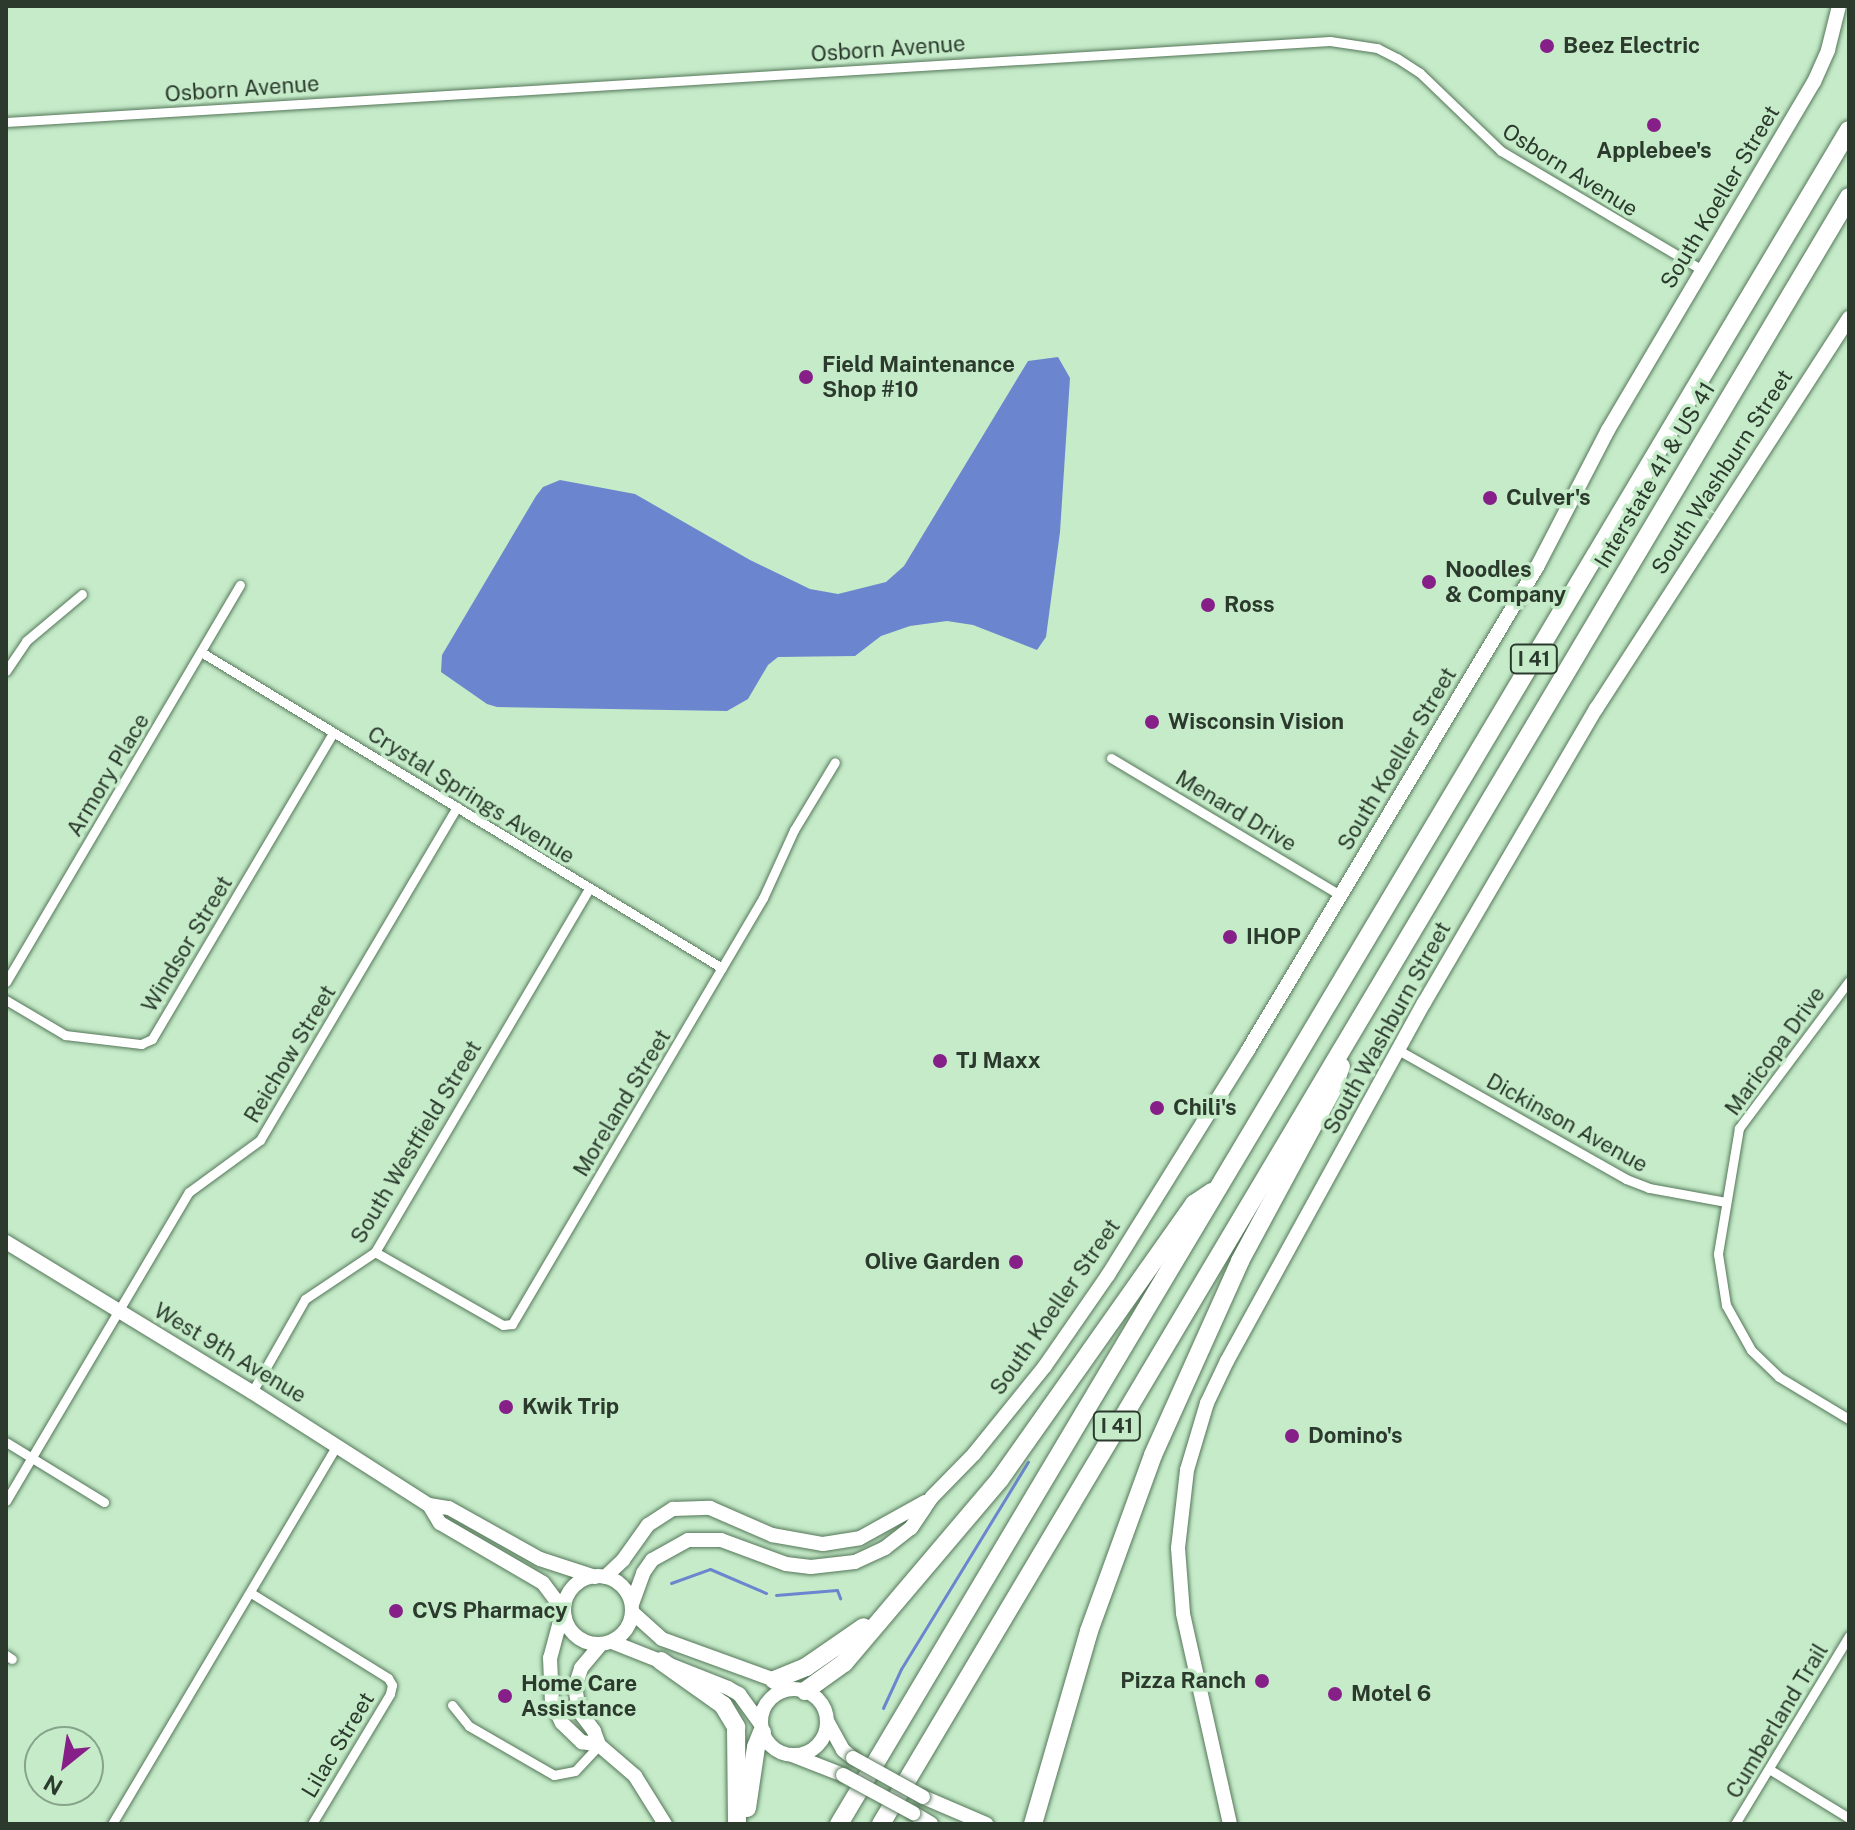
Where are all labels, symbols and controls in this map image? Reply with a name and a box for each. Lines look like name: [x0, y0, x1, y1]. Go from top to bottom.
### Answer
street label: Osborn Avenue: [810, 30, 966, 68]
place label: Beez Electric: [1563, 33, 1700, 59]
marker: Beez Electric: [1538, 37, 1556, 55]
street label: Osborn Avenue: [164, 70, 320, 108]
street label: South Koeller Street: [1655, 101, 1785, 293]
marker: Applebee's: [1645, 116, 1663, 134]
street label: Osborn Avenue: [1497, 118, 1643, 222]
place label: Applebee's: [1596, 138, 1712, 164]
place label: Field Maintenance Shop #10: [822, 351, 1015, 402]
street label: South Washburn Street: [1646, 364, 1798, 580]
marker: Field Maintenance Shop #10: [797, 368, 815, 386]
street label: Interstate 41 & US 41: [1589, 377, 1721, 573]
place label: Culver's: [1506, 485, 1591, 511]
marker: Culver's: [1481, 489, 1499, 507]
place label: Noodles & Company: [1445, 556, 1566, 608]
marker: Noodles & Company: [1420, 573, 1438, 591]
place label: Ross: [1224, 592, 1275, 618]
marker: Ross: [1199, 596, 1217, 614]
road number: I 41: [1508, 643, 1560, 675]
street label: South Koeller Street: [1332, 663, 1462, 855]
street label: Armory Place: [61, 709, 155, 841]
place label: Wisconsin Vision: [1168, 709, 1344, 735]
marker: Wisconsin Vision: [1143, 713, 1161, 731]
street label: Crystal Springs Avenue: [363, 720, 579, 870]
street label: Menard Drive: [1171, 765, 1301, 857]
street label: Windsor Street: [136, 871, 238, 1017]
street label: South Washburn Street: [1317, 917, 1457, 1139]
place label: IHOP: [1246, 924, 1301, 950]
marker: IHOP: [1221, 928, 1239, 946]
street label: Reichow Street: [239, 980, 341, 1128]
street label: Maricopa Drive: [1719, 981, 1831, 1121]
street label: Moreland Street: [568, 1025, 676, 1181]
street label: South Westfield Street: [345, 1035, 487, 1249]
place label: TJ Maxx: [956, 1048, 1041, 1074]
marker: TJ Maxx: [931, 1052, 949, 1070]
street label: Dickinson Avenue: [1482, 1068, 1652, 1178]
place label: Chili's: [1173, 1095, 1237, 1121]
marker: Chili's: [1148, 1099, 1166, 1117]
street label: South Koeller Street: [984, 1214, 1126, 1400]
place label: Olive Garden: [864, 1249, 1000, 1275]
marker: Olive Garden: [1007, 1253, 1025, 1271]
street label: West 9th Avenue: [149, 1297, 311, 1409]
place label: Kwik Trip: [522, 1394, 619, 1420]
marker: Kwik Trip: [497, 1398, 515, 1416]
road number: I 41: [1091, 1410, 1143, 1442]
place label: Domino's: [1308, 1423, 1403, 1449]
marker: Domino's: [1283, 1427, 1301, 1445]
place label: CVS Pharmacy: [412, 1598, 568, 1624]
marker: CVS Pharmacy: [387, 1602, 405, 1620]
street label: Cumberland Trail: [1720, 1639, 1834, 1803]
place label: Pizza Ranch: [1120, 1668, 1246, 1694]
place label: Home Care Assistance: [521, 1670, 637, 1722]
marker: Pizza Ranch: [1253, 1672, 1271, 1690]
place label: Motel 6: [1351, 1681, 1431, 1707]
marker: Motel 6: [1326, 1685, 1344, 1703]
street label: Lilac Street: [296, 1687, 380, 1803]
marker: Home Care Assistance: [496, 1687, 514, 1705]
north arrow: [24, 1726, 104, 1806]
text: N: [39, 1769, 67, 1801]

